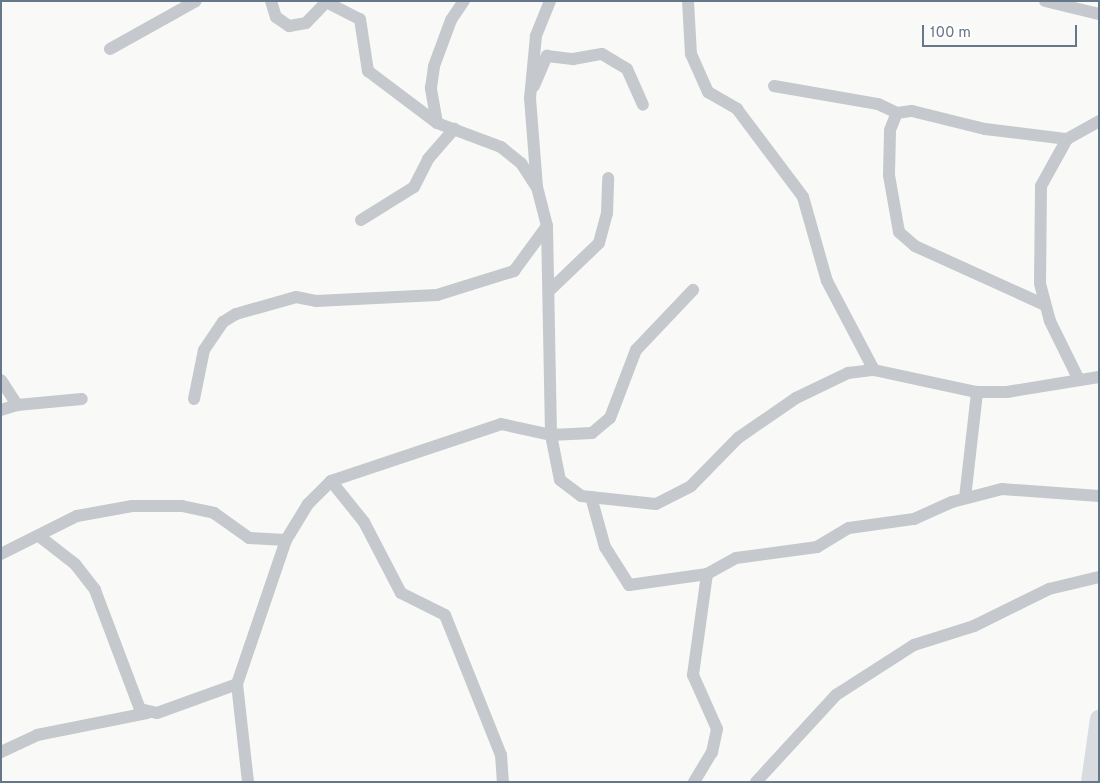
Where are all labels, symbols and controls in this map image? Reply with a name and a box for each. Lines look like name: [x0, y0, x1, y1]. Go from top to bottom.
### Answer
scale bar: [925, 15, 1080, 47]
text: 100 m: [930, 24, 971, 43]

